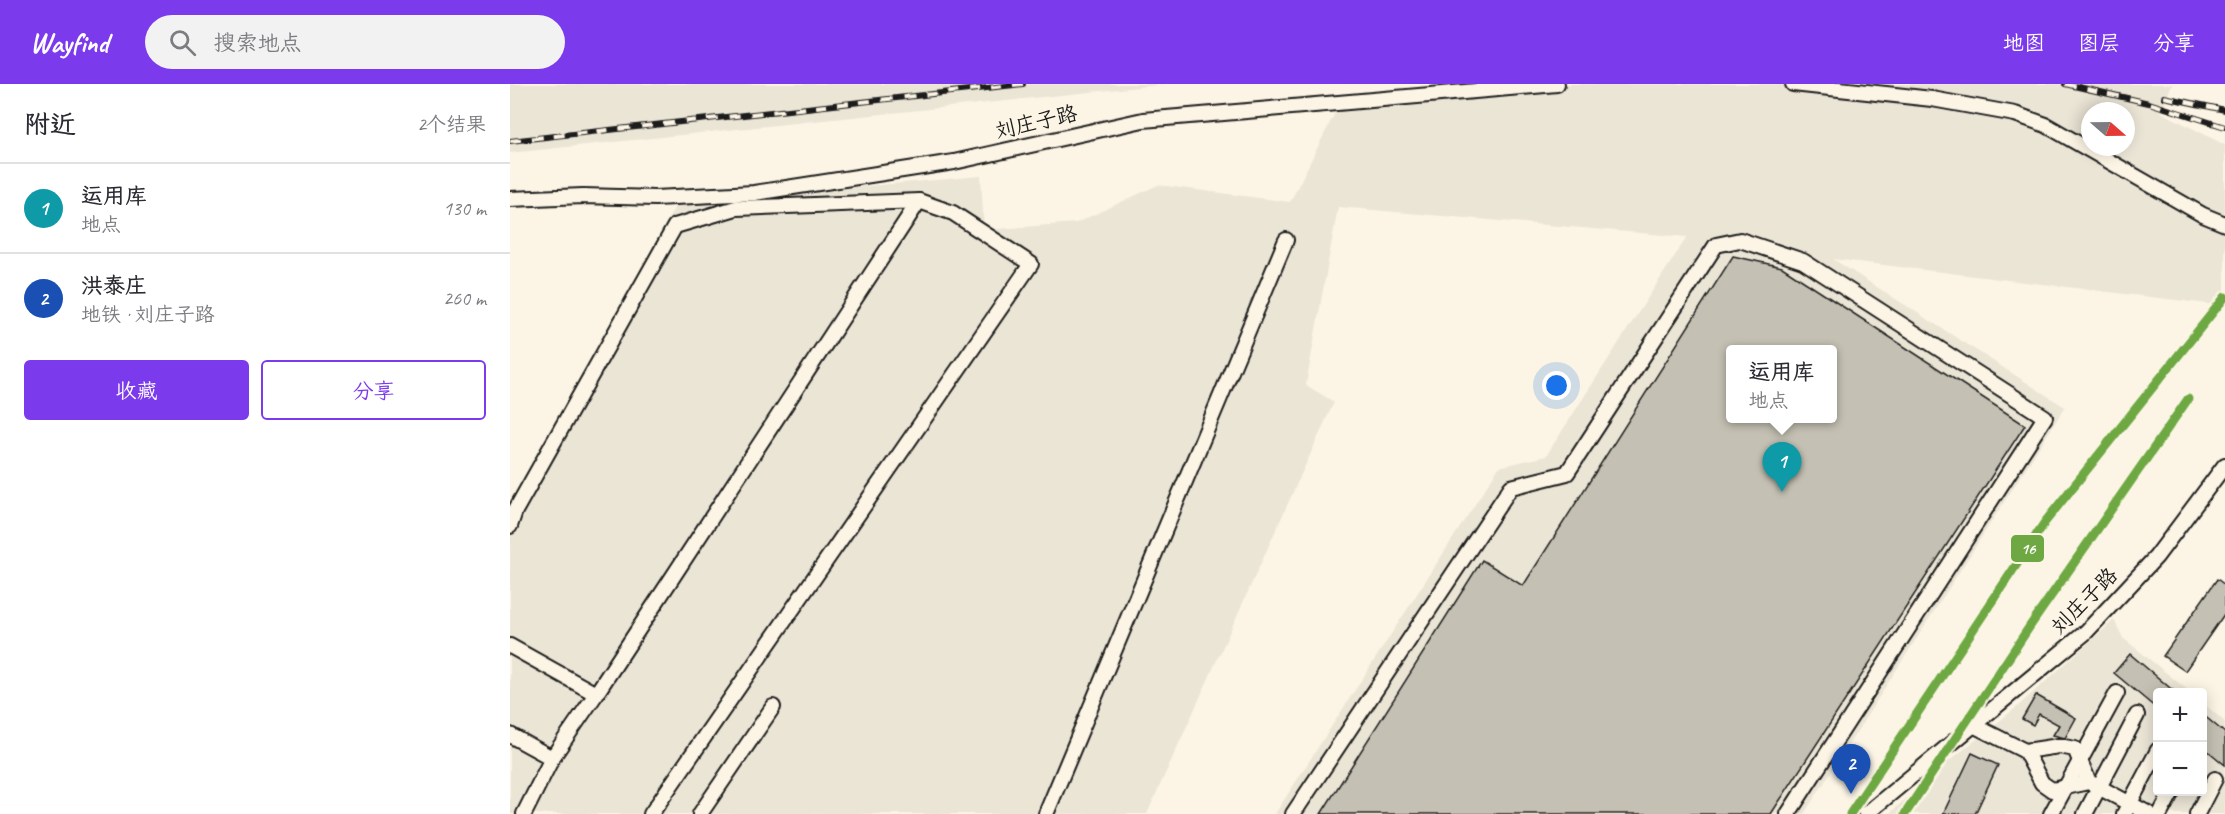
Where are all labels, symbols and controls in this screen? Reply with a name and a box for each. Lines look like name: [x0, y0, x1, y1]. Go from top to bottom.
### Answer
search box: [145, 15, 565, 69]
text: Wayfind: [30, 25, 109, 60]
icon: search: [166, 26, 199, 59]
text: 搜索地点: [214, 29, 302, 57]
text: 地图: [2003, 30, 2045, 56]
text: 图层: [2078, 30, 2120, 56]
text: 分享: [2153, 30, 2195, 56]
street label: 刘庄子路: [992, 100, 1080, 144]
north arrow: [2081, 102, 2135, 156]
text: 附近: [24, 108, 76, 141]
text: 2个结果: [417, 112, 486, 137]
text: 运用库: [81, 182, 147, 210]
text: 1: [39, 196, 48, 221]
text: 130 m: [443, 196, 486, 221]
text: 地点: [81, 212, 121, 237]
text: 洪泰庄: [81, 272, 147, 300]
text: 2: [39, 286, 48, 311]
text: 260 m: [443, 286, 486, 311]
text: 地铁 · 刘庄子路: [81, 302, 214, 327]
popup: [1726, 345, 1837, 423]
text: 运用库: [1748, 358, 1815, 386]
button: 收藏: [24, 360, 249, 420]
button: 分享: [261, 360, 486, 420]
your location: [1542, 371, 1571, 400]
text: 地点: [1748, 388, 1788, 413]
pin: 1: [1762, 442, 1802, 492]
line badge: 16: [2010, 534, 2045, 563]
text: 16: [2021, 539, 2037, 559]
street label: 刘庄子路: [2045, 562, 2123, 640]
map controls: [2153, 688, 2207, 796]
button: +: [2153, 688, 2207, 742]
button: −: [2153, 742, 2207, 796]
pin: 2: [1832, 744, 1870, 794]

